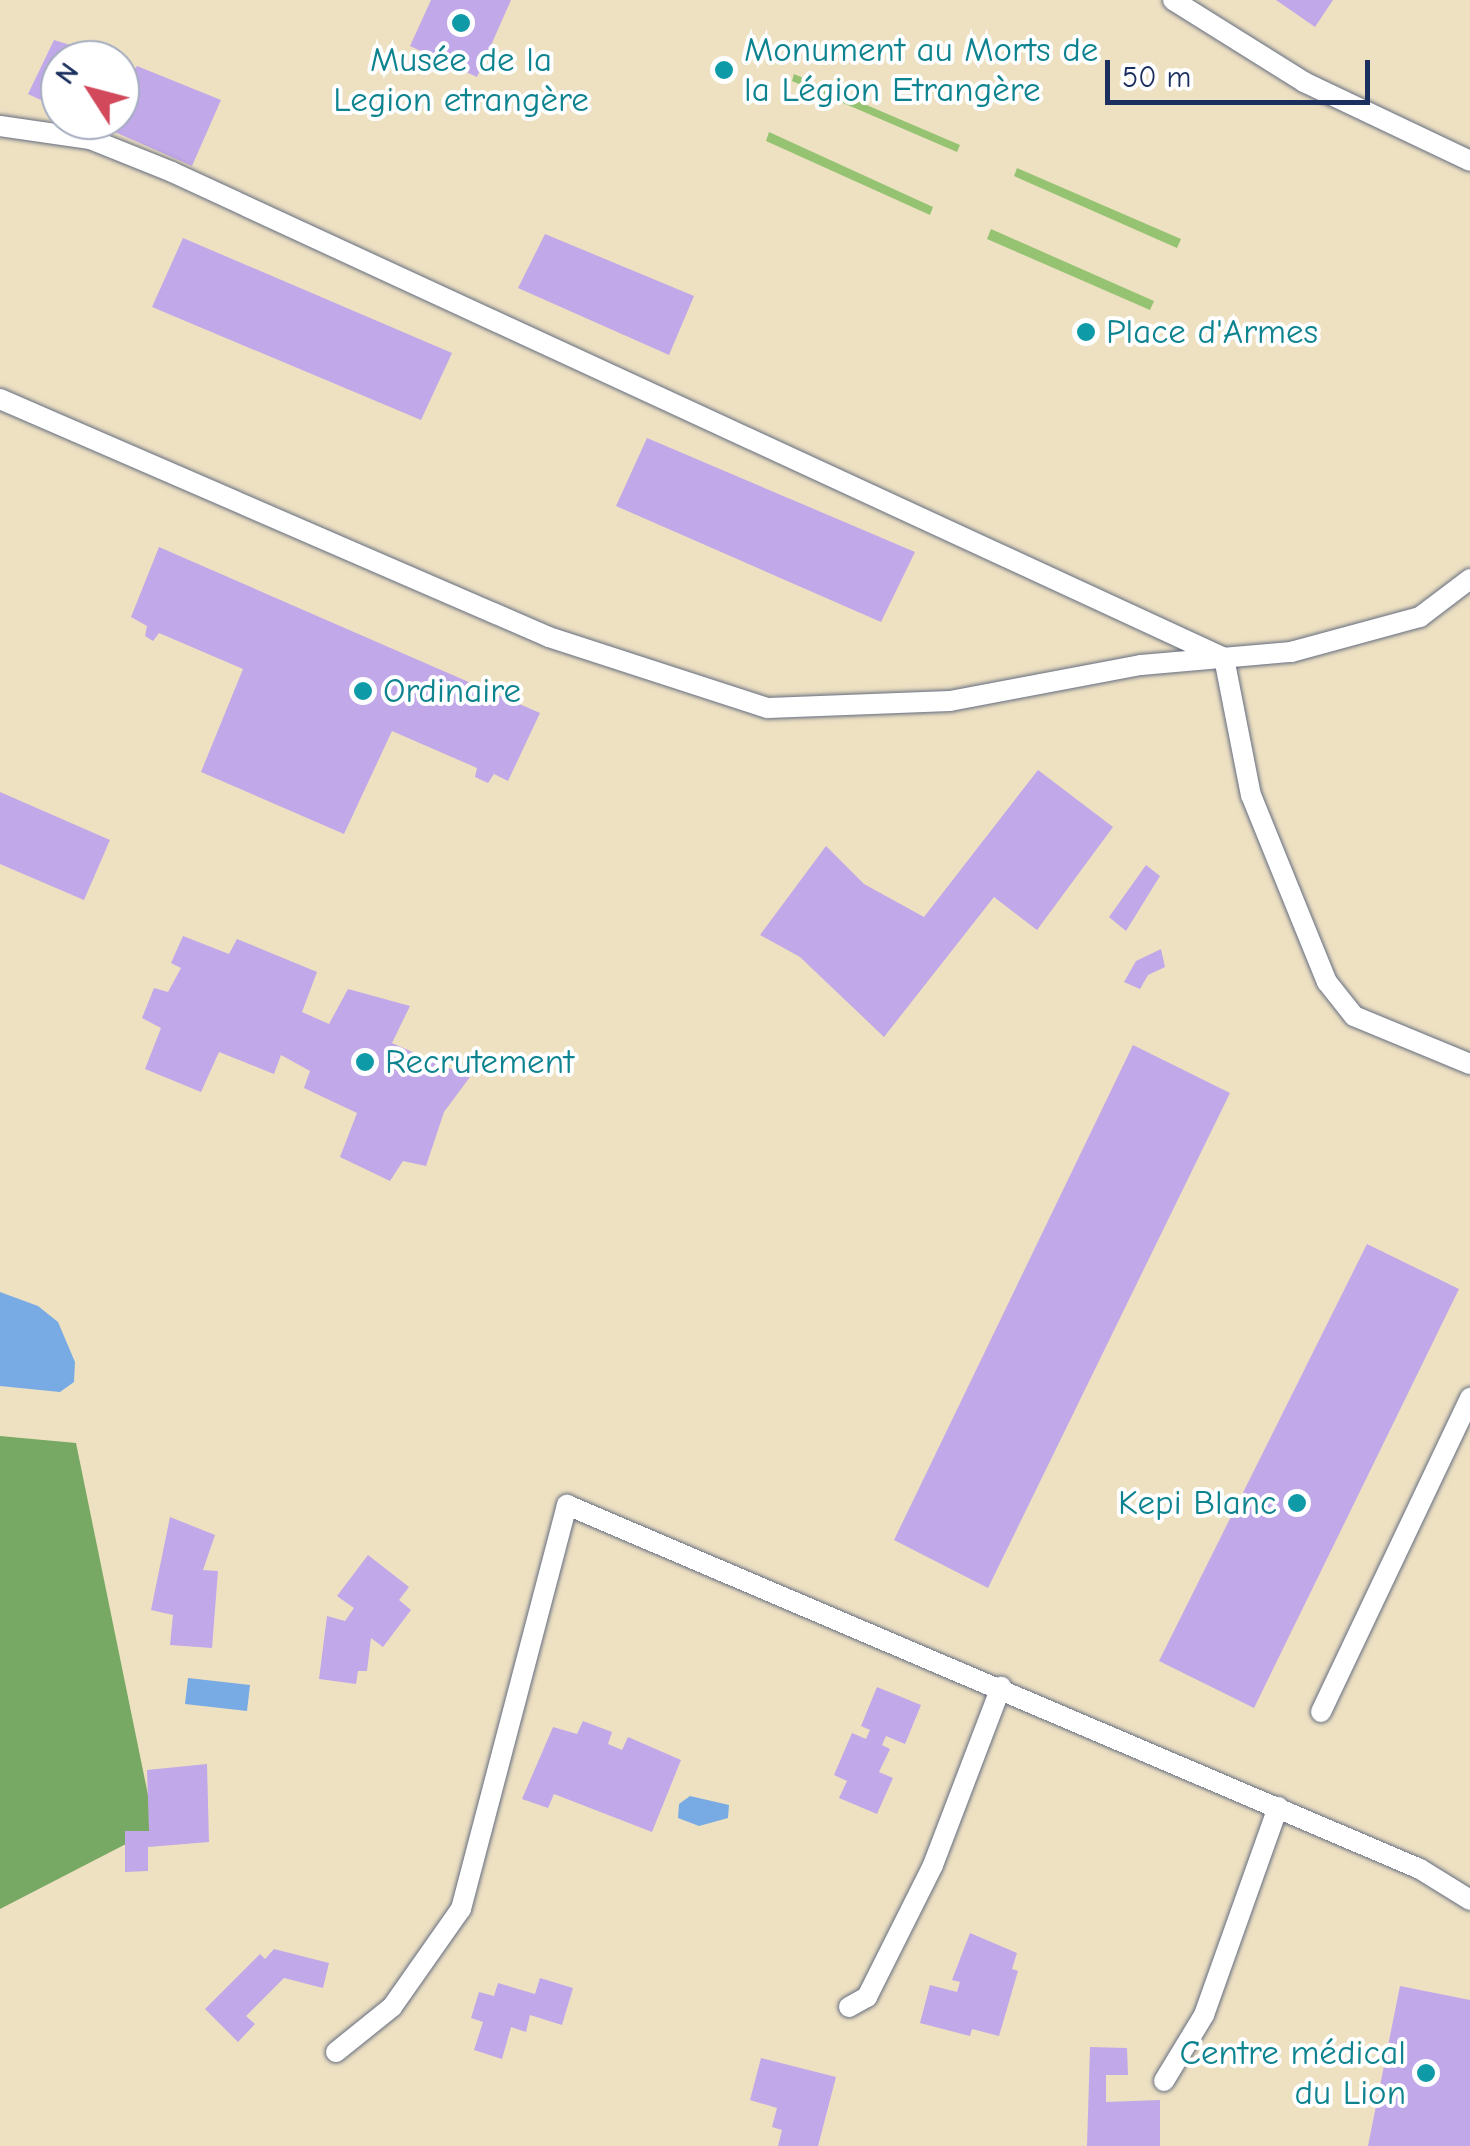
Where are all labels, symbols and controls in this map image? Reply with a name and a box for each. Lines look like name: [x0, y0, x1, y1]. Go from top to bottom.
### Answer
marker: Musée de la Legion etrangère: [450, 12, 472, 34]
place label: Monument au Morts de la Légion Etrangère: [744, 29, 1098, 111]
place label: Musée de la Legion etrangère: [333, 39, 589, 121]
north arrow: [40, 40, 140, 140]
scale bar: [1110, 40, 1375, 102]
text: N: [49, 57, 86, 90]
marker: Monument au Morts de la Légion Etrangère: [713, 59, 735, 81]
text: 50 m: [1122, 60, 1191, 95]
place label: Place d'Armes: [1106, 311, 1318, 353]
marker: Place d'Armes: [1075, 321, 1097, 343]
place label: Ordinaire: [383, 670, 521, 712]
marker: Ordinaire: [352, 680, 374, 702]
place label: Recrutement: [385, 1041, 574, 1083]
marker: Recrutement: [354, 1051, 376, 1073]
place label: Kepi Blanc: [1118, 1482, 1277, 1524]
marker: Kepi Blanc: [1286, 1492, 1308, 1514]
place label: Centre médical du Lion: [1180, 2032, 1406, 2114]
marker: Centre médical du Lion: [1415, 2062, 1437, 2084]

